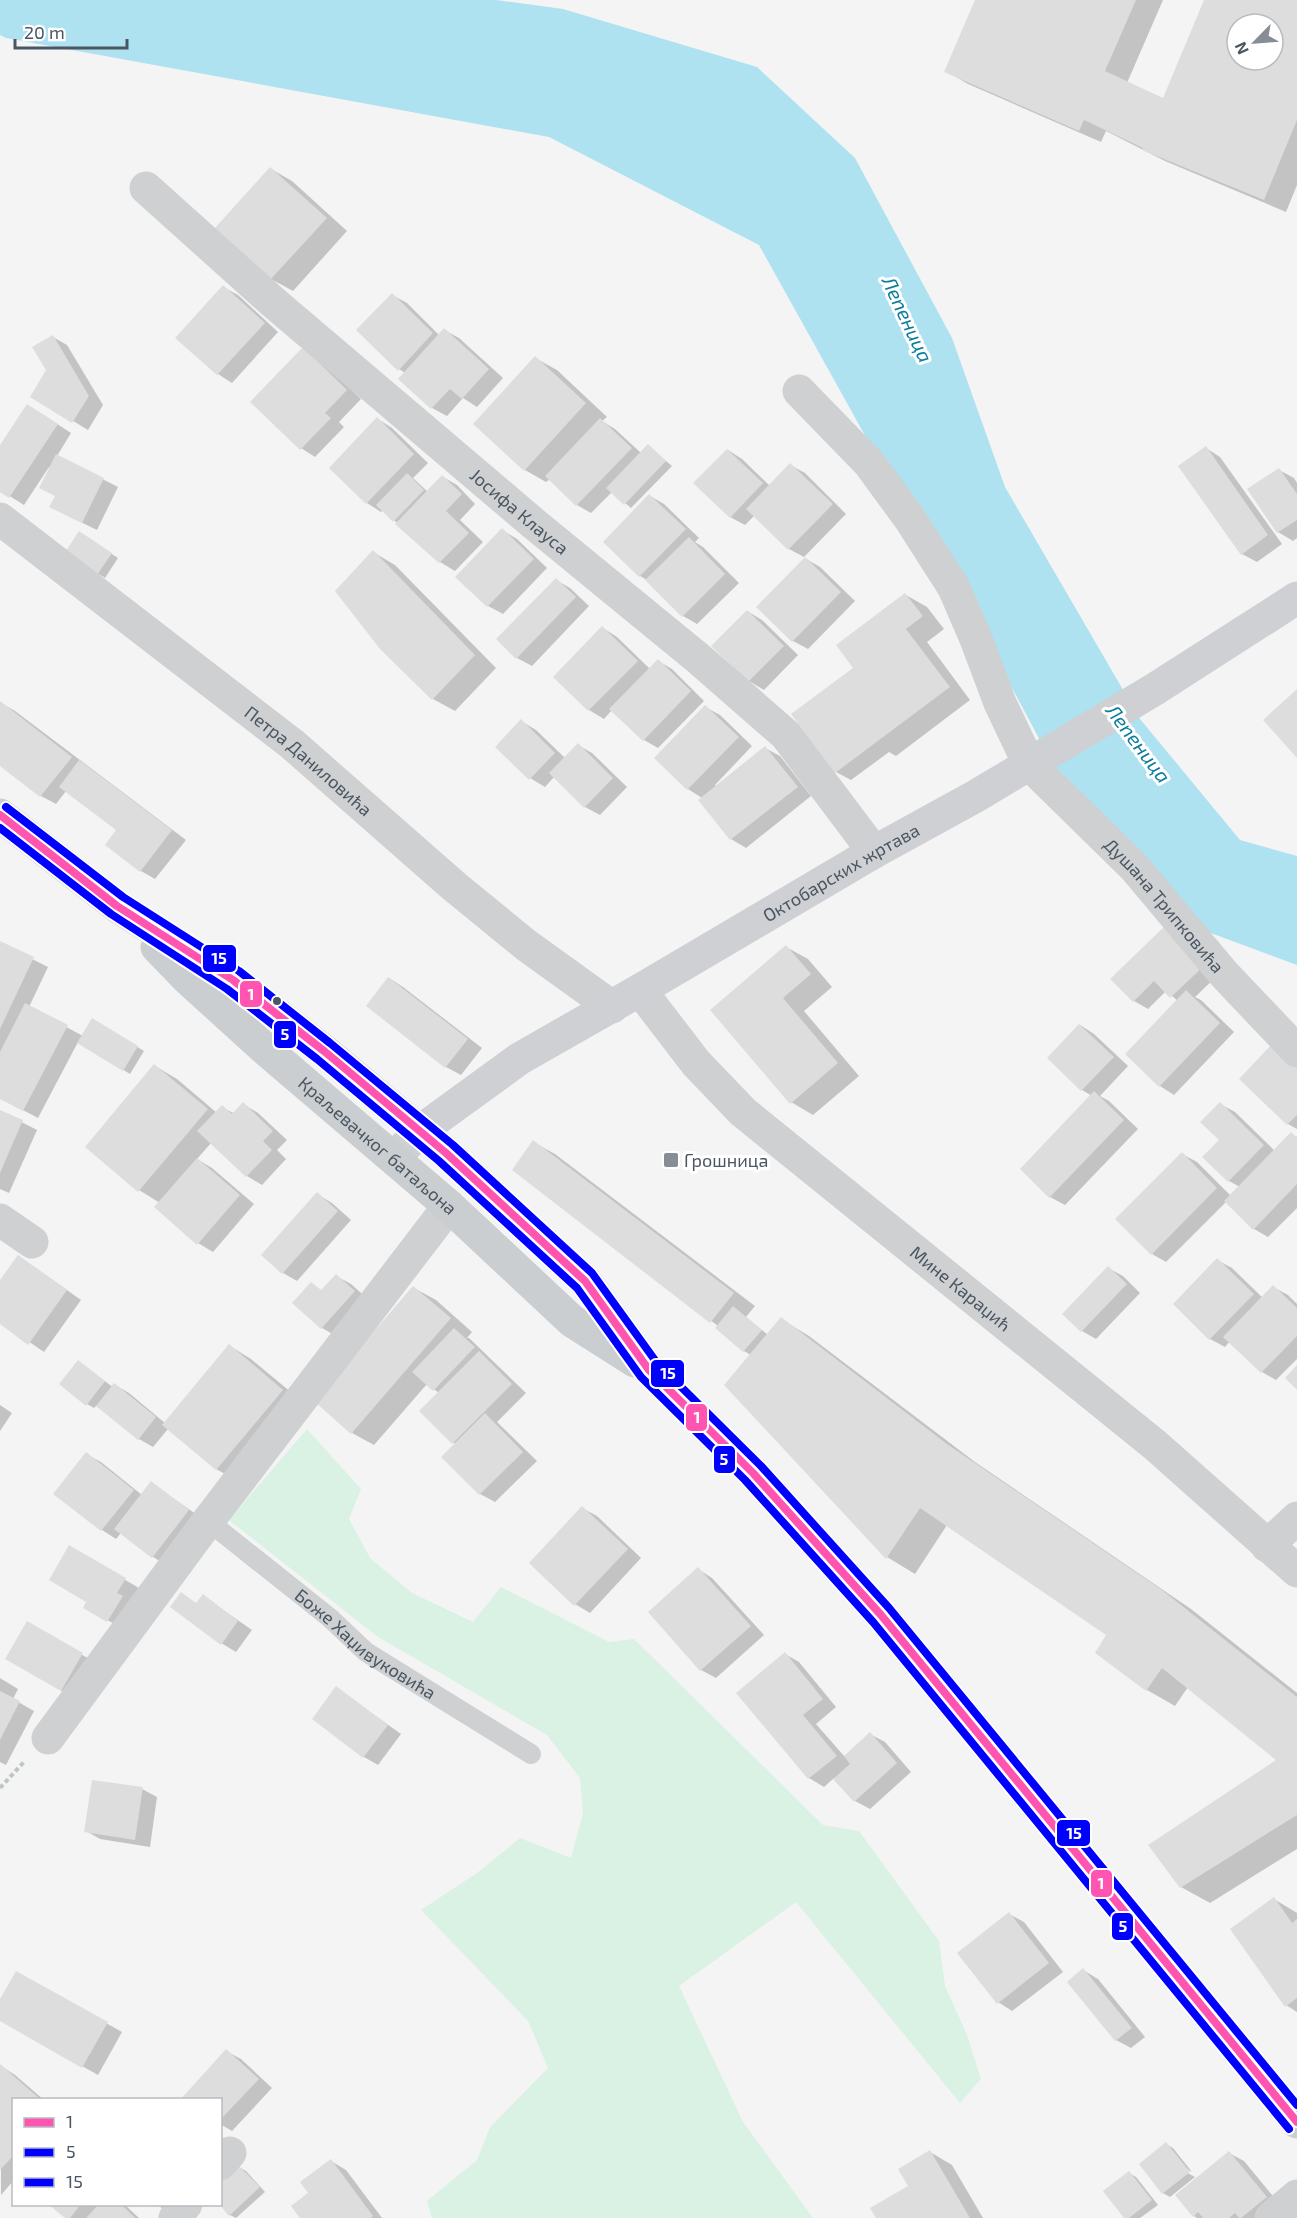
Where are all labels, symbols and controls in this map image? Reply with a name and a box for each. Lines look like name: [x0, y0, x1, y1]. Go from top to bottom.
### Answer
scale bar: [15, 12, 128, 50]
north arrow: [1225, 12, 1285, 72]
text: 20 m: [24, 21, 65, 43]
text: N: [1230, 39, 1252, 58]
water label: Лепеница: [877, 271, 938, 366]
street label: Јосифа Клауса: [466, 464, 573, 559]
water label: Лепеница: [1101, 698, 1176, 787]
street label: Петра Даниловића: [241, 701, 377, 820]
street label: Октобарских жртава: [759, 818, 923, 926]
street label: Душана Трипковића: [1100, 833, 1229, 977]
line badge: 15: [202, 944, 237, 973]
text: 15: [211, 948, 227, 967]
line badge: 1: [239, 980, 263, 1008]
text: 1: [248, 984, 254, 1003]
unlabelled marker: [271, 995, 283, 1007]
line badge: 5: [273, 1020, 297, 1049]
text: 5: [281, 1024, 290, 1043]
street label: Краљевачког батаљона: [294, 1072, 462, 1219]
place label: Грошница: [684, 1149, 768, 1171]
marker: Грошница: [662, 1151, 680, 1169]
street label: Мине Караџић: [906, 1241, 1016, 1335]
line badge: 15: [650, 1359, 685, 1388]
text: 15: [660, 1363, 676, 1382]
line badge: 1: [685, 1403, 708, 1432]
text: 1: [694, 1407, 700, 1426]
line badge: 5: [713, 1445, 736, 1474]
text: 5: [720, 1449, 729, 1468]
street label: Боже Хаџивуковића: [291, 1584, 440, 1704]
line badge: 15: [1056, 1819, 1091, 1847]
text: 15: [1066, 1823, 1082, 1842]
line badge: 1: [1090, 1869, 1113, 1898]
text: 1: [1098, 1873, 1104, 1892]
line badge: 5: [1111, 1912, 1134, 1941]
text: 5: [1119, 1916, 1128, 1935]
legend: [12, 2098, 222, 2206]
text: 1: [66, 2110, 73, 2132]
text: 5: [66, 2140, 76, 2162]
text: 15: [66, 2170, 83, 2192]

